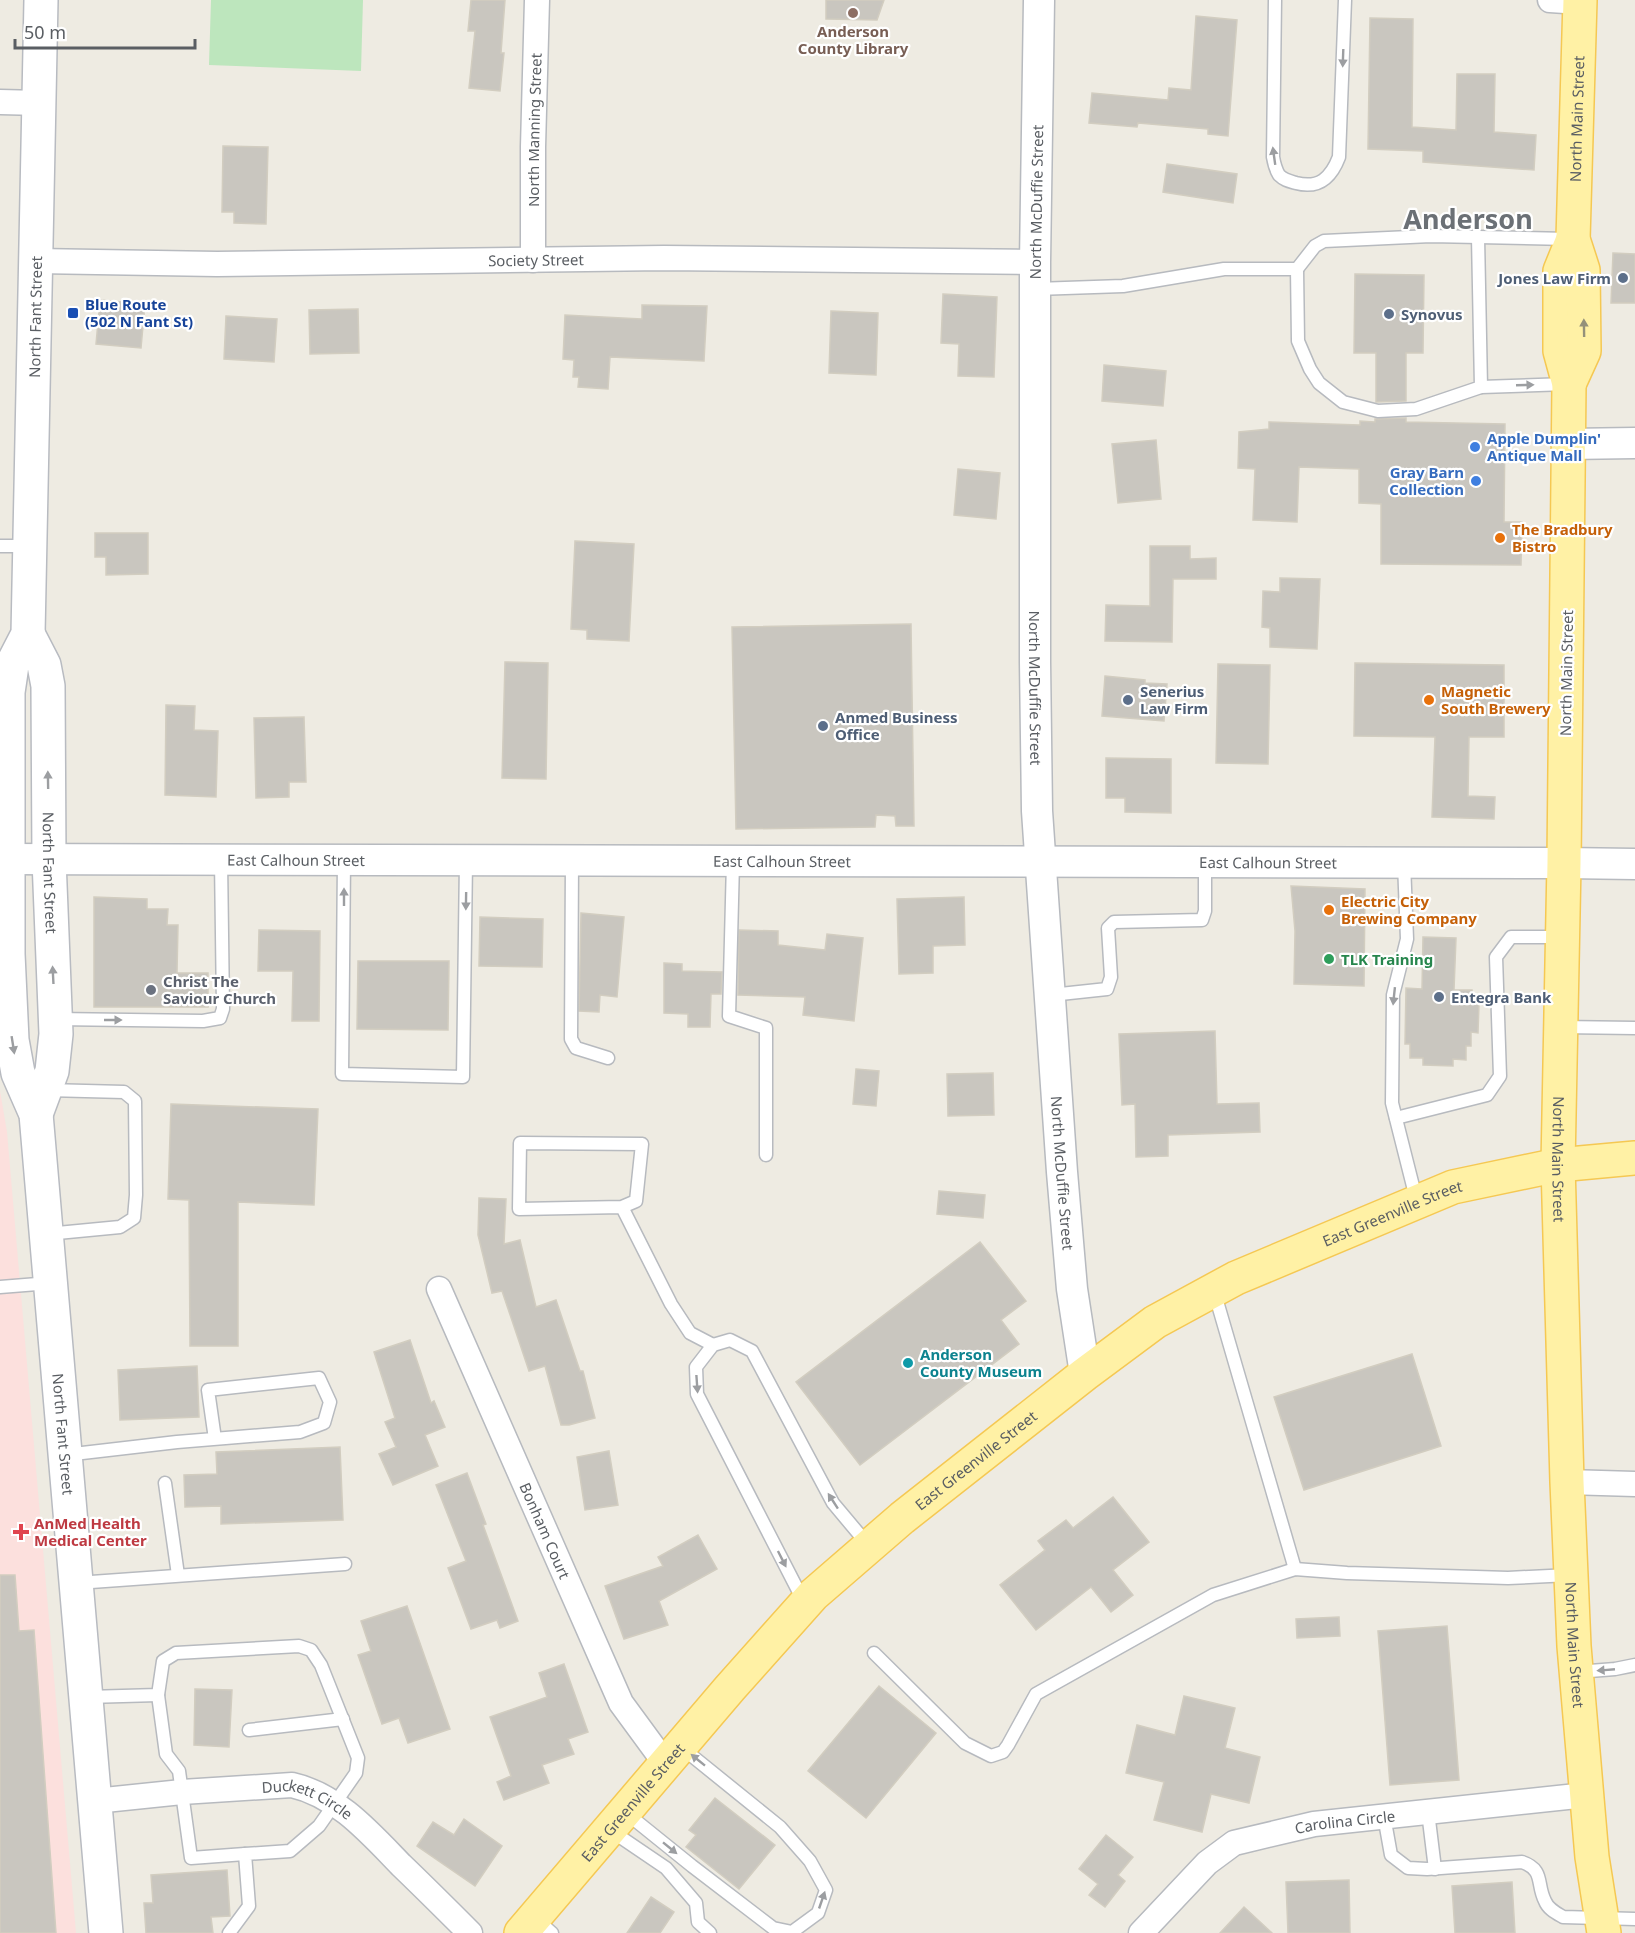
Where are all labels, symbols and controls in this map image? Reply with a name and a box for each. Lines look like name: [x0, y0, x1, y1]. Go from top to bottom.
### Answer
marker: Anderson County Library: [846, 6, 860, 20]
scale bar: [15, 12, 195, 50]
text: 50 m: [24, 20, 66, 44]
place label: Anderson County Library: [798, 21, 909, 58]
one-way arrow: [1338, 49, 1347, 68]
street label: North Manning Street: [523, 52, 546, 207]
street label: North Main Street: [1565, 55, 1588, 182]
street label: North McDuffie Street: [1025, 124, 1047, 280]
one-way arrow: [1270, 146, 1279, 165]
district label: Anderson: [1403, 200, 1533, 237]
street label: Society Street: [488, 249, 585, 270]
street label: North Fant Street: [24, 255, 46, 378]
place label: Jones Law Firm: [1496, 268, 1611, 288]
marker: Jones Law Firm: [1616, 271, 1630, 285]
place label: Blue Route (502 N Fant St): [85, 294, 193, 331]
place label: Synovus: [1401, 304, 1463, 324]
marker: Blue Route (502 N Fant St): [66, 306, 80, 320]
marker: Synovus: [1382, 307, 1396, 321]
one-way arrow: [1579, 319, 1588, 338]
one-way arrow: [1516, 381, 1535, 390]
place label: Apple Dumplin' Antique Mall: [1487, 428, 1601, 465]
marker: Apple Dumplin' Antique Mall: [1468, 440, 1482, 454]
place label: Gray Barn Collection: [1389, 462, 1464, 499]
marker: Gray Barn Collection: [1469, 474, 1483, 488]
place label: The Bradbury Bistro: [1512, 519, 1613, 556]
marker: The Bradbury Bistro: [1493, 531, 1507, 545]
street label: North Main Street: [1555, 609, 1577, 736]
street label: North McDuffie Street: [1025, 611, 1046, 766]
place label: Senerius Law Firm: [1140, 681, 1208, 718]
place label: Magnetic South Brewery: [1441, 681, 1551, 718]
marker: Senerius Law Firm: [1121, 693, 1135, 707]
marker: Magnetic South Brewery: [1422, 693, 1436, 707]
place label: Anmed Business Office: [835, 707, 958, 744]
marker: Anmed Business Office: [816, 719, 830, 733]
one-way arrow: [43, 771, 53, 790]
street label: North Fant Street: [39, 812, 62, 935]
street label: East Calhoun Street: [227, 850, 366, 870]
street label: East Calhoun Street: [713, 851, 852, 871]
street label: East Calhoun Street: [1199, 852, 1338, 872]
one-way arrow: [339, 887, 349, 906]
place label: Electric City Brewing Company: [1341, 891, 1477, 928]
one-way arrow: [461, 892, 471, 911]
marker: Electric City Brewing Company: [1322, 903, 1336, 917]
place label: TLK Training: [1341, 949, 1433, 969]
marker: TLK Training: [1322, 952, 1336, 966]
one-way arrow: [48, 965, 57, 984]
place label: Christ The Saviour Church: [163, 971, 276, 1008]
marker: Christ The Saviour Church: [144, 983, 158, 997]
one-way arrow: [1389, 987, 1399, 1006]
place label: Entegra Bank: [1451, 987, 1552, 1007]
marker: Entegra Bank: [1432, 990, 1446, 1004]
one-way arrow: [104, 1015, 123, 1025]
one-way arrow: [9, 1036, 18, 1055]
street label: North McDuffie Street: [1047, 1095, 1079, 1252]
street label: North Main Street: [1548, 1096, 1570, 1223]
street label: East Greenville Street: [1319, 1175, 1464, 1251]
place label: Anderson County Museum: [920, 1344, 1042, 1381]
marker: Anderson County Museum: [901, 1356, 915, 1370]
street label: North Fant Street: [48, 1372, 79, 1496]
one-way arrow: [692, 1375, 701, 1394]
street label: East Greenville Street: [910, 1406, 1041, 1514]
street label: Bonham Court: [515, 1479, 575, 1582]
one-way arrow: [828, 1493, 839, 1509]
place label: AnMed Health Medical Center: [34, 1513, 147, 1550]
marker: AnMed Health Medical Center: [12, 1523, 30, 1541]
one-way arrow: [777, 1550, 787, 1567]
street label: North Main Street: [1561, 1581, 1589, 1709]
one-way arrow: [1596, 1665, 1615, 1675]
street label: East Greenville Street: [576, 1738, 689, 1866]
one-way arrow: [691, 1754, 706, 1767]
street label: Duckett Circle: [261, 1775, 357, 1824]
street label: Carolina Circle: [1293, 1805, 1396, 1838]
one-way arrow: [662, 1842, 678, 1855]
one-way arrow: [818, 1891, 827, 1909]

